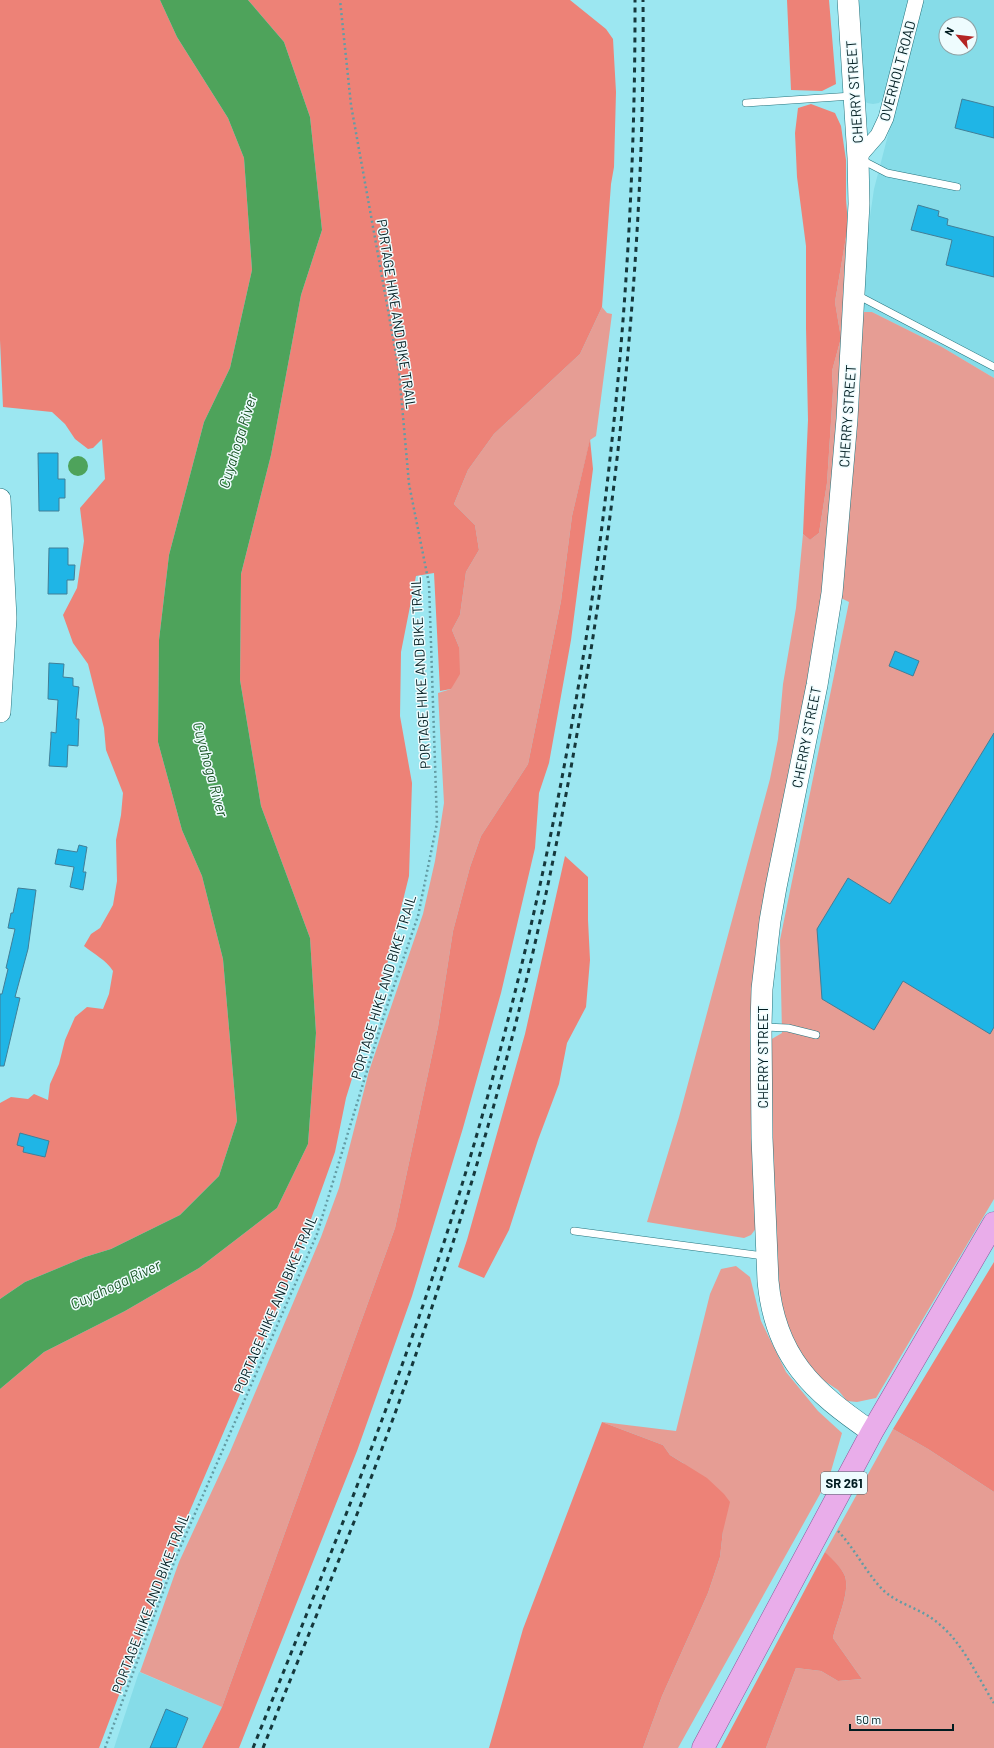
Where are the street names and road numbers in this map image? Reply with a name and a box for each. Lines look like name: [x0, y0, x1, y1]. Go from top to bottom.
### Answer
street label: OVERHOLT ROAD: [875, 19, 919, 123]
street label: CHERRY STREET: [842, 40, 866, 144]
street label: PORTAGE HIKE AND BIKE TRAIL: [374, 218, 420, 410]
street label: CHERRY STREET: [835, 364, 859, 468]
street label: PORTAGE HIKE AND BIKE TRAIL: [406, 577, 434, 769]
street label: CHERRY STREET: [788, 685, 824, 789]
street label: PORTAGE HIKE AND BIKE TRAIL: [347, 893, 419, 1081]
street label: CHERRY STREET: [754, 1005, 771, 1109]
street label: PORTAGE HIKE AND BIKE TRAIL: [230, 1212, 320, 1396]
road number: SR 261: [821, 1472, 867, 1494]
street label: PORTAGE HIKE AND BIKE TRAIL: [108, 1510, 192, 1696]

